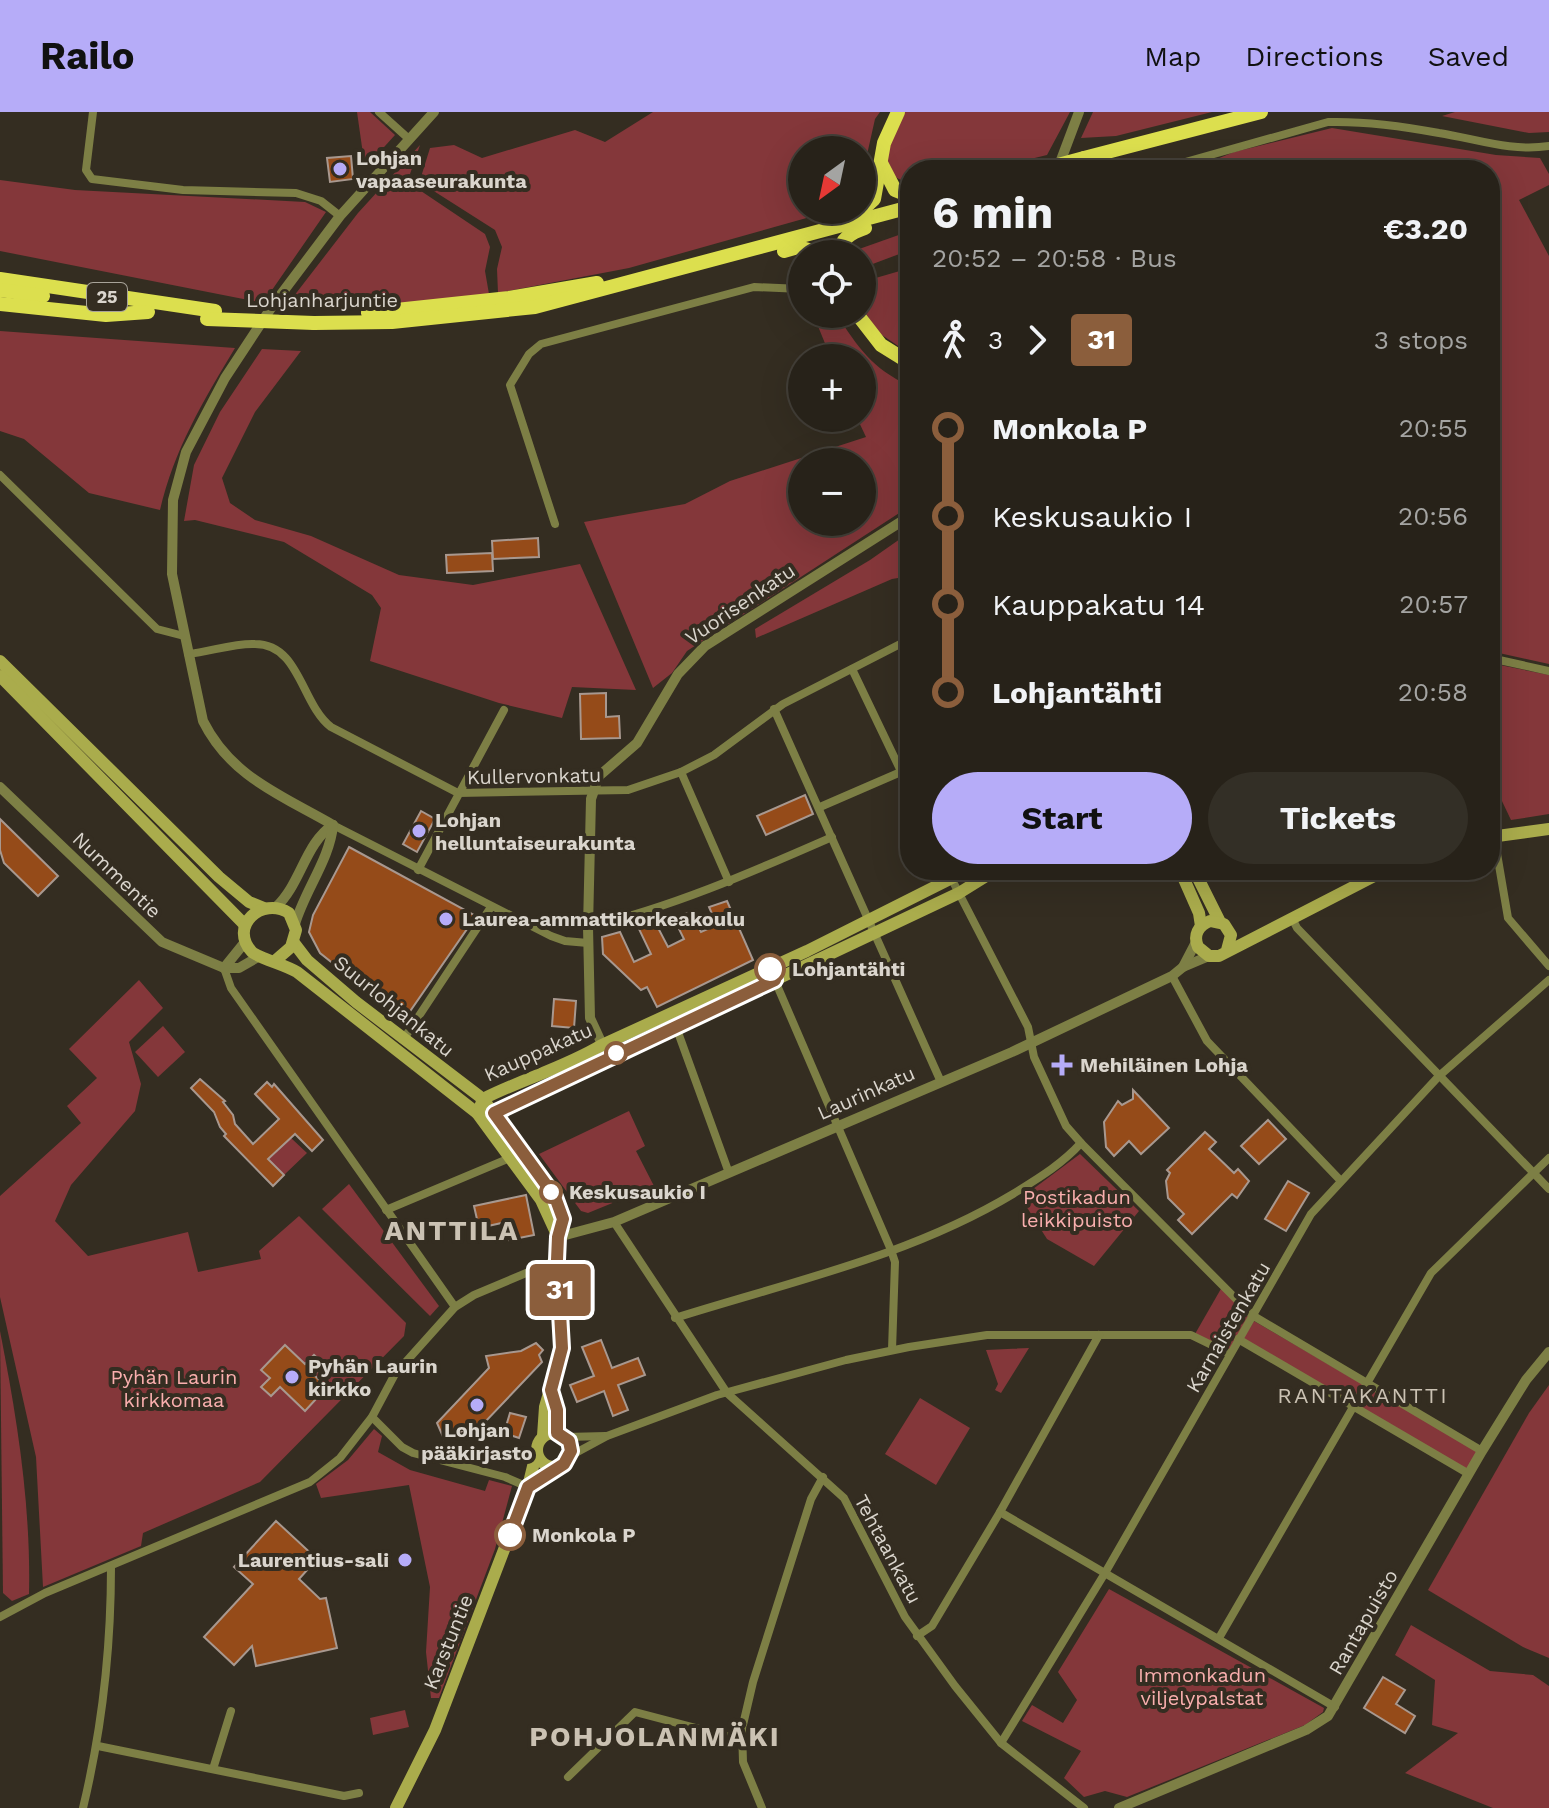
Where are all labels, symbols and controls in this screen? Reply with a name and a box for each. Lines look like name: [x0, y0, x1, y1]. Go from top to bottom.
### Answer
text: Railo: [40, 34, 134, 78]
text: Map: [1144, 40, 1201, 73]
text: Directions: [1245, 40, 1384, 73]
text: Saved: [1428, 40, 1509, 73]
north arrow: [788, 136, 876, 224]
map controls: [788, 136, 876, 536]
place label: Lohjan vapaaseurakunta: [355, 146, 527, 193]
marker: Lohjan vapaaseurakunta: [331, 160, 349, 178]
text: 6 min: [932, 187, 1053, 239]
text: €3.20: [1383, 211, 1468, 246]
button: locate: [788, 240, 876, 328]
text: 20:52 – 20:58 · Bus: [932, 243, 1177, 273]
road number: 25: [87, 283, 127, 311]
street label: Lohjanharjuntie: [246, 288, 398, 312]
icon: walk: [932, 318, 976, 362]
icon: forward: [1015, 318, 1059, 362]
text: 31: [1087, 323, 1116, 356]
text: 3: [988, 325, 1003, 355]
text: 3 stops: [1374, 325, 1468, 355]
button: +: [788, 344, 876, 432]
text: Monkola P: [992, 411, 1147, 446]
text: 20:55: [1399, 413, 1468, 443]
button: −: [788, 448, 876, 536]
text: Keskusaukio I: [992, 499, 1192, 534]
text: 20:56: [1398, 501, 1468, 531]
street label: Vuorisenkatu: [681, 558, 799, 650]
text: Kauppakatu 14: [992, 587, 1205, 622]
text: 20:57: [1399, 589, 1468, 619]
text: Lohjantähti: [992, 675, 1162, 710]
text: 20:58: [1398, 677, 1468, 707]
street label: Kullervonkatu: [467, 763, 601, 789]
button: Start: [932, 772, 1192, 864]
button: Tickets: [1208, 772, 1468, 864]
place label: Lohjan helluntaiseurakunta: [435, 808, 636, 855]
marker: Lohjan helluntaiseurakunta: [410, 822, 428, 840]
street label: Nummentie: [68, 827, 166, 923]
place label: Laurea-ammattikorkeakoulu: [462, 907, 745, 931]
marker: Laurea-ammattikorkeakoulu: [437, 910, 455, 928]
street label: Suurlohjankatu: [329, 950, 459, 1062]
marker: Lohjantähti: [755, 954, 785, 984]
place label: Lohjantähti: [792, 957, 905, 981]
street label: Kauppakatu: [480, 1018, 596, 1086]
unlabelled marker: [605, 1042, 627, 1064]
place label: Mehiläinen Lohja: [1080, 1053, 1248, 1077]
marker: Mehiläinen Lohja: [1051, 1054, 1073, 1076]
street label: Laurinkatu: [813, 1061, 919, 1125]
place label: Keskusaukio I: [569, 1180, 706, 1204]
marker: Keskusaukio I: [540, 1181, 562, 1203]
park label: Postikadun leikkipuisto: [1021, 1185, 1133, 1232]
district label: ANTTILA: [385, 1214, 520, 1247]
street label: Karnaistenkatu: [1181, 1257, 1275, 1397]
line badge: 31: [524, 1264, 596, 1316]
text: 31: [546, 1273, 574, 1306]
place label: Pyhän Laurin kirkko: [308, 1354, 438, 1401]
park label: Pyhän Laurin kirkkomaa: [111, 1365, 237, 1412]
marker: Pyhän Laurin kirkko: [283, 1368, 301, 1386]
district label: RANTAKANTTI: [1277, 1383, 1449, 1408]
marker: Lohjan pääkirjasto: [468, 1396, 486, 1414]
place label: Lohjan pääkirjasto: [421, 1418, 533, 1465]
street label: Tehtaankatu: [849, 1490, 927, 1608]
marker: Monkola P: [495, 1520, 525, 1550]
place label: Monkola P: [532, 1523, 636, 1547]
place label: Laurentius-sali: [238, 1548, 389, 1572]
marker: Laurentius-sali: [396, 1551, 414, 1569]
street label: Rantapuisto: [1323, 1565, 1403, 1679]
street label: Karstuntie: [418, 1591, 478, 1693]
park label: Immonkadun viljelypalstat: [1138, 1663, 1266, 1710]
district label: POHJOLANMÄKI: [529, 1720, 781, 1753]

